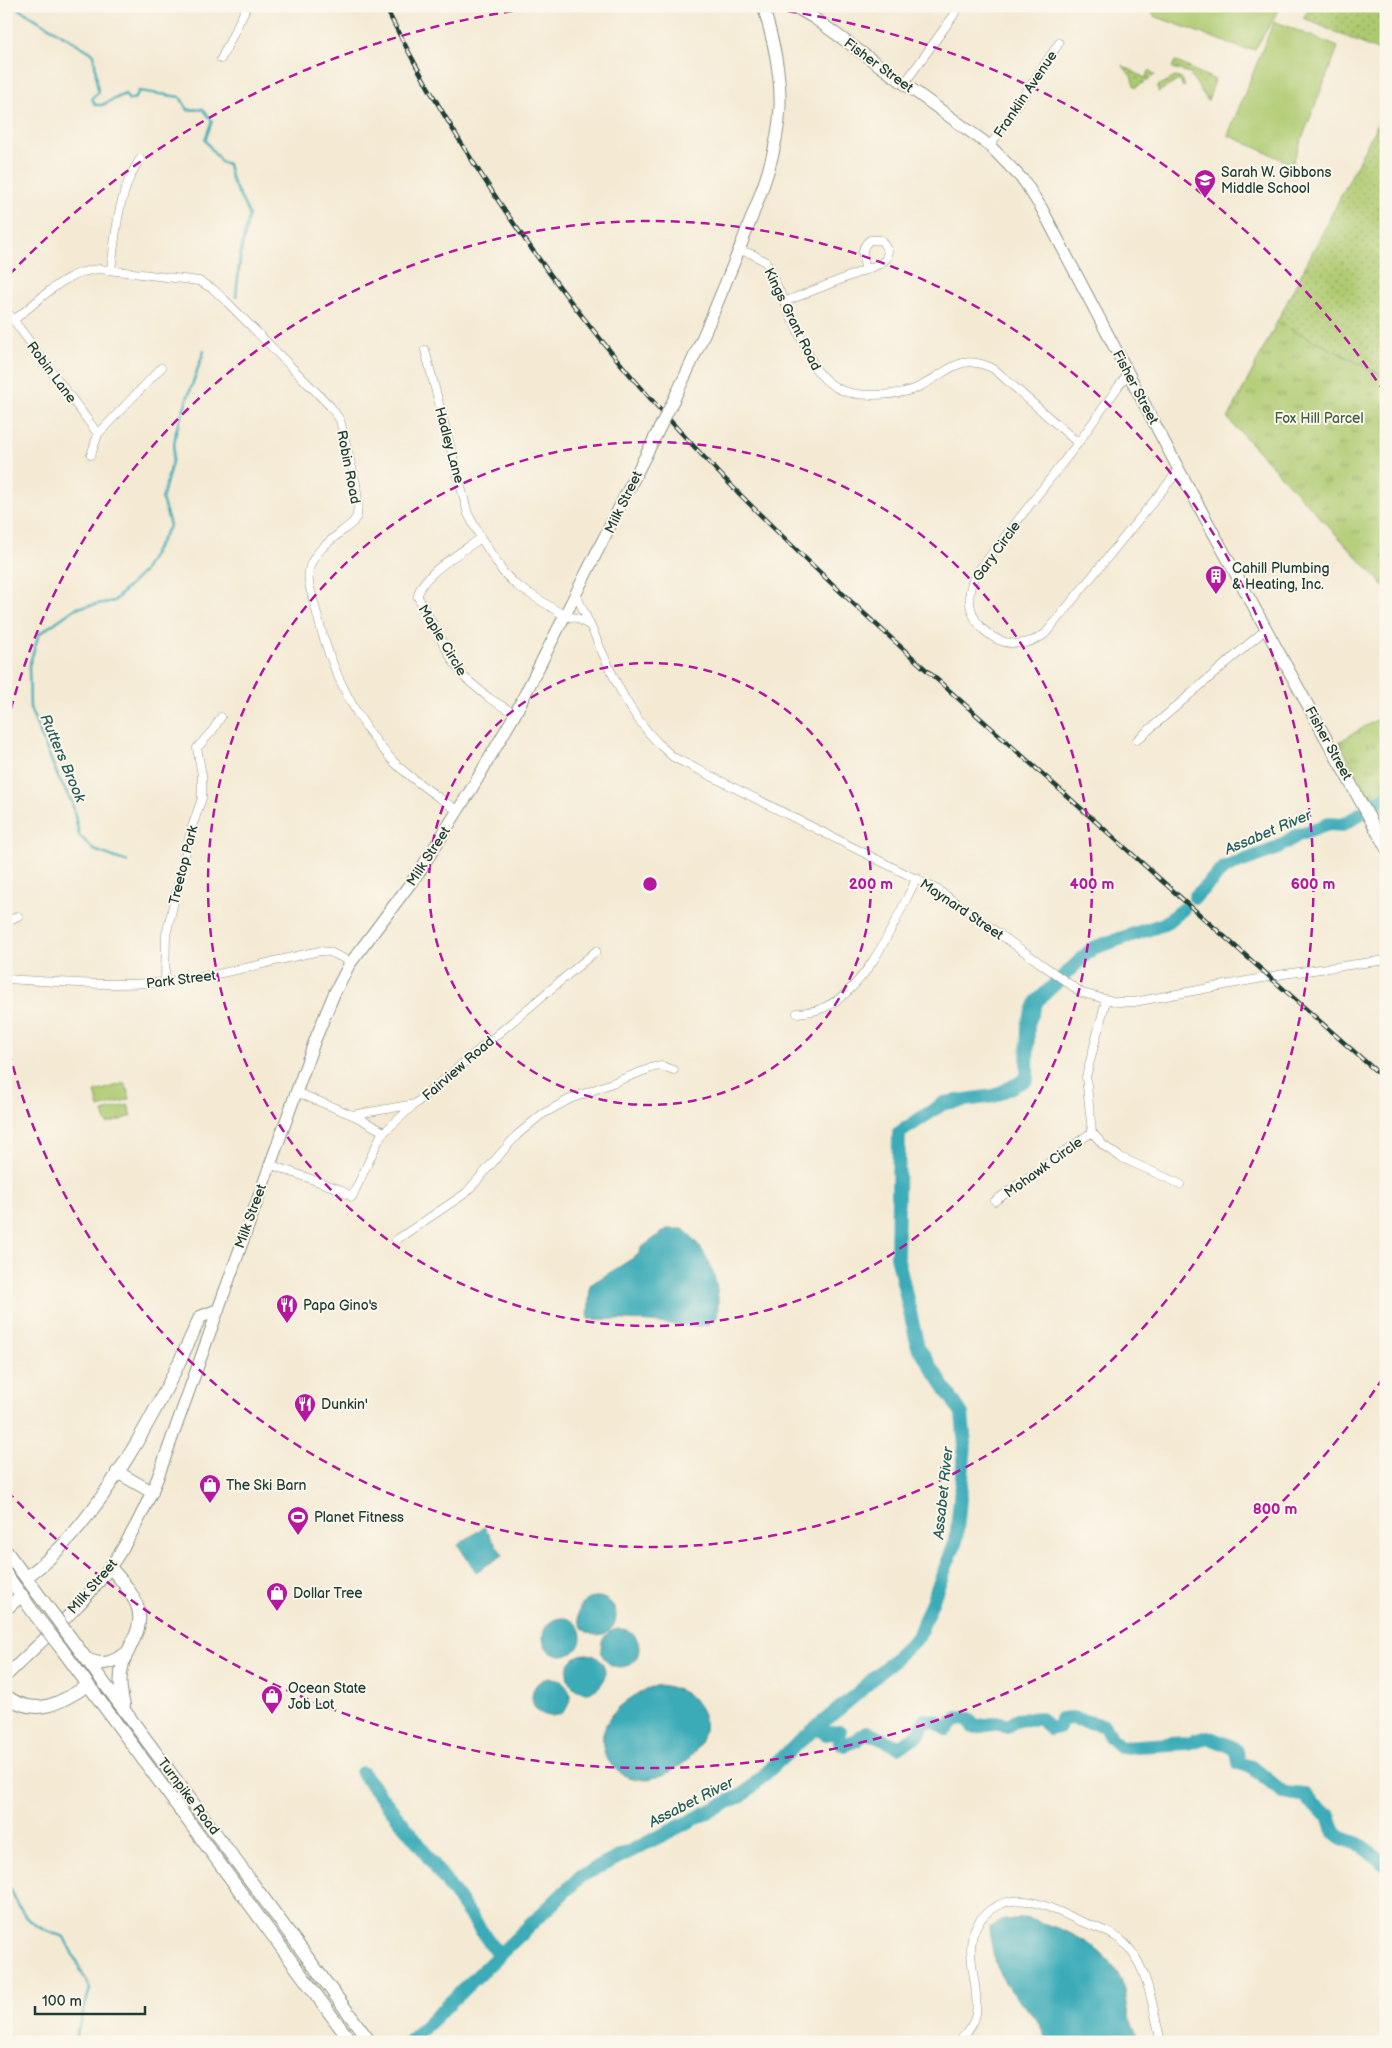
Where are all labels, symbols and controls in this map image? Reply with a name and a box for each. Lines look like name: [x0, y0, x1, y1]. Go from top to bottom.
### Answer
street label: Fisher Street: [841, 35, 917, 97]
street label: Franklin Avenue: [990, 48, 1061, 141]
place label: Sarah W. Gibbons Middle School: [1221, 164, 1331, 197]
school or university icon: Sarah W. Gibbons Middle School: [1193, 168, 1217, 199]
street label: Kings Grant Road: [760, 265, 825, 373]
street label: Robin Lane: [23, 338, 80, 406]
street label: Fisher Street: [1109, 347, 1163, 428]
street label: Hadley Lane: [431, 405, 468, 485]
park label: Fox Hill Parcel: [1274, 410, 1364, 427]
street label: Robin Road: [333, 429, 364, 505]
street label: Milk Street: [601, 468, 646, 536]
street label: Gary Circle: [969, 518, 1024, 585]
place label: Cahill Plumbing & Heating, Inc.: [1232, 560, 1329, 593]
building icon: Cahill Plumbing & Heating, Inc.: [1204, 564, 1228, 595]
street label: Maple Circle: [415, 602, 470, 679]
street label: Fisher Street: [1301, 703, 1356, 784]
water label: Rutters Brook: [35, 711, 90, 806]
water label: Assabet River: [1221, 805, 1316, 860]
street label: Milk Street: [403, 823, 454, 889]
street label: Treetop Park: [165, 824, 202, 906]
centre of rings: [641, 875, 659, 893]
text: 200 m: [849, 875, 893, 894]
street label: Maynard Street: [917, 875, 1007, 944]
text: 400 m: [1070, 875, 1114, 894]
text: 600 m: [1291, 875, 1336, 894]
street label: Park Street: [145, 967, 218, 992]
street label: Fairview Road: [419, 1033, 498, 1104]
street label: Mohawk Circle: [1001, 1133, 1086, 1201]
street label: Milk Street: [231, 1181, 270, 1251]
restaurant icon: Papa Gino's: [275, 1293, 299, 1324]
place label: Papa Gino's: [303, 1297, 378, 1314]
restaurant icon: Dunkin': [293, 1392, 317, 1423]
place label: Dunkin': [321, 1396, 368, 1413]
water label: Assabet River: [929, 1444, 958, 1541]
shop icon: The Ski Barn: [198, 1473, 222, 1504]
place label: The Ski Barn: [226, 1477, 307, 1494]
text: 800 m: [1253, 1500, 1297, 1519]
sports icon: Planet Fitness: [286, 1505, 310, 1536]
place label: Planet Fitness: [314, 1509, 404, 1526]
street label: Milk Street: [64, 1555, 121, 1617]
shop icon: Dollar Tree: [265, 1581, 289, 1612]
place label: Dollar Tree: [293, 1585, 363, 1602]
place label: Ocean State Job Lot: [288, 1680, 366, 1713]
shop icon: Ocean State Job Lot: [260, 1684, 284, 1715]
street label: Turnpike Road: [154, 1754, 223, 1838]
water label: Assabet River: [645, 1772, 738, 1832]
scale bar: [35, 1983, 145, 2015]
text: 100 m: [42, 1992, 82, 2011]

